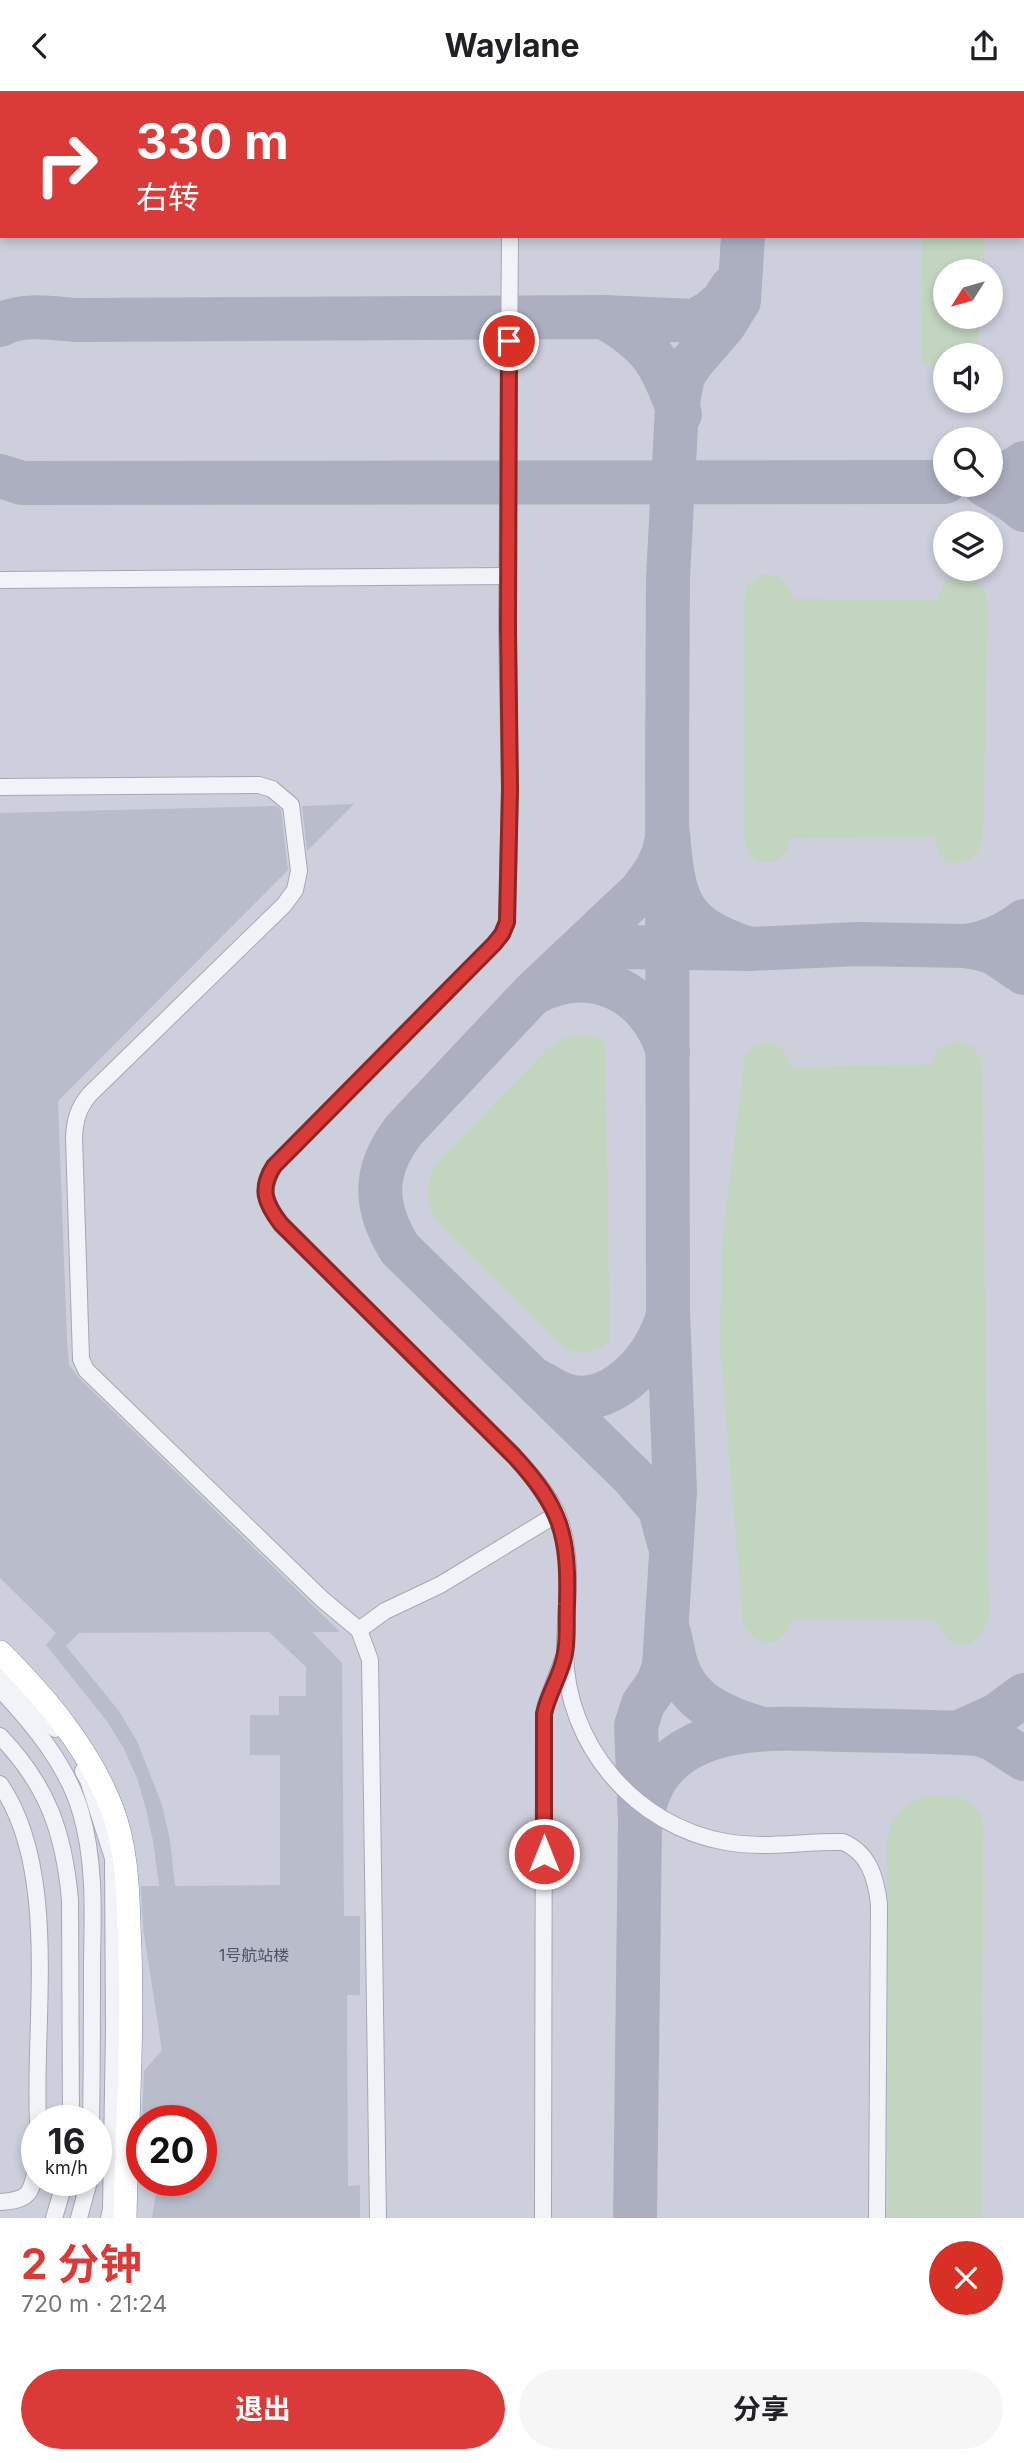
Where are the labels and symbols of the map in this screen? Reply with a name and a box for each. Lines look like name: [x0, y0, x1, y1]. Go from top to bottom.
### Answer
north arrow: [933, 259, 1003, 329]
pin: [479, 311, 539, 371]
position arrow: [507, 1817, 581, 1891]
house number: 1号航站楼: [219, 1945, 289, 1965]
speed limit sign: 20: [126, 2105, 217, 2196]

